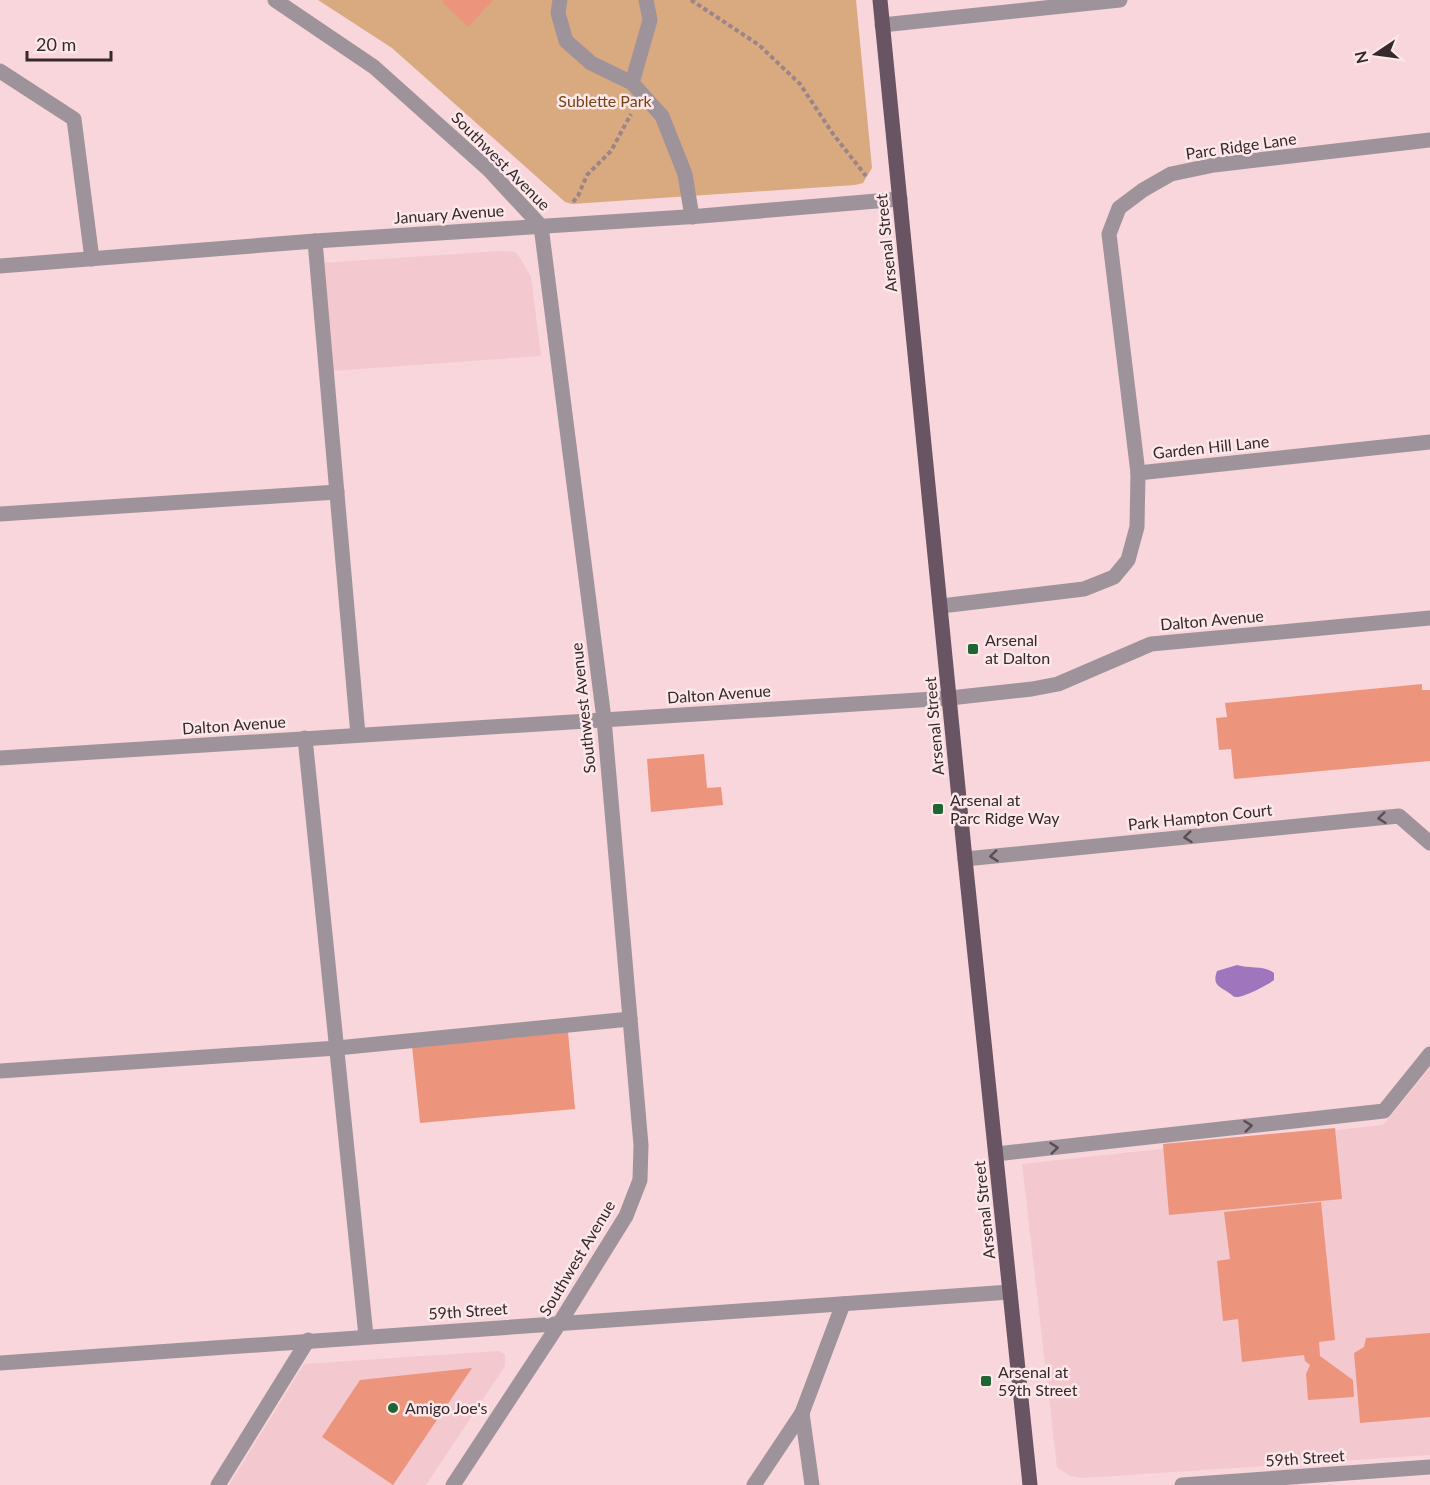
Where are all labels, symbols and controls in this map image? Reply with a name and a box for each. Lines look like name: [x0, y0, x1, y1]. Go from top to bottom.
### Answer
scale bar: [27, 24, 111, 62]
north arrow: [1346, 24, 1406, 84]
text: 20 m: [36, 33, 76, 55]
text: N: [1350, 49, 1372, 66]
park label: Sublette Park: [558, 91, 652, 110]
street label: Southwest Avenue: [448, 107, 555, 214]
street label: Parc Ridge Lane: [1184, 128, 1297, 163]
street label: Arsenal Street: [871, 193, 900, 293]
street label: January Avenue: [393, 200, 505, 227]
street label: Garden Hill Lane: [1152, 431, 1270, 462]
street label: Dalton Avenue: [1159, 606, 1265, 633]
place label: Arsenal at Dalton: [985, 630, 1050, 667]
street label: Southwest Avenue: [566, 642, 599, 774]
marker: Arsenal at Dalton: [966, 642, 980, 656]
street label: Arsenal Street: [920, 676, 947, 776]
street label: Dalton Avenue: [666, 680, 771, 707]
street label: Dalton Avenue: [181, 711, 286, 738]
place label: Arsenal at Parc Ridge Way: [950, 790, 1060, 827]
street label: Park Hampton Court: [1127, 799, 1273, 834]
marker: Arsenal at Parc Ridge Way: [931, 802, 945, 816]
one-way arrow: [1377, 811, 1386, 824]
one-way arrow: [1183, 830, 1192, 843]
one-way arrow: [989, 849, 998, 861]
one-way arrow: [1244, 1120, 1253, 1133]
one-way arrow: [1050, 1142, 1059, 1155]
street label: Arsenal Street: [969, 1160, 998, 1260]
street label: Southwest Avenue: [535, 1197, 619, 1319]
street label: 59th Street: [428, 1298, 509, 1323]
place label: Arsenal at 59th Street: [998, 1362, 1078, 1399]
marker: Arsenal at 59th Street: [979, 1374, 993, 1388]
place label: Amigo Joe's: [405, 1398, 488, 1417]
marker: Amigo Joe's: [386, 1401, 400, 1415]
street label: 59th Street: [1265, 1445, 1346, 1470]

